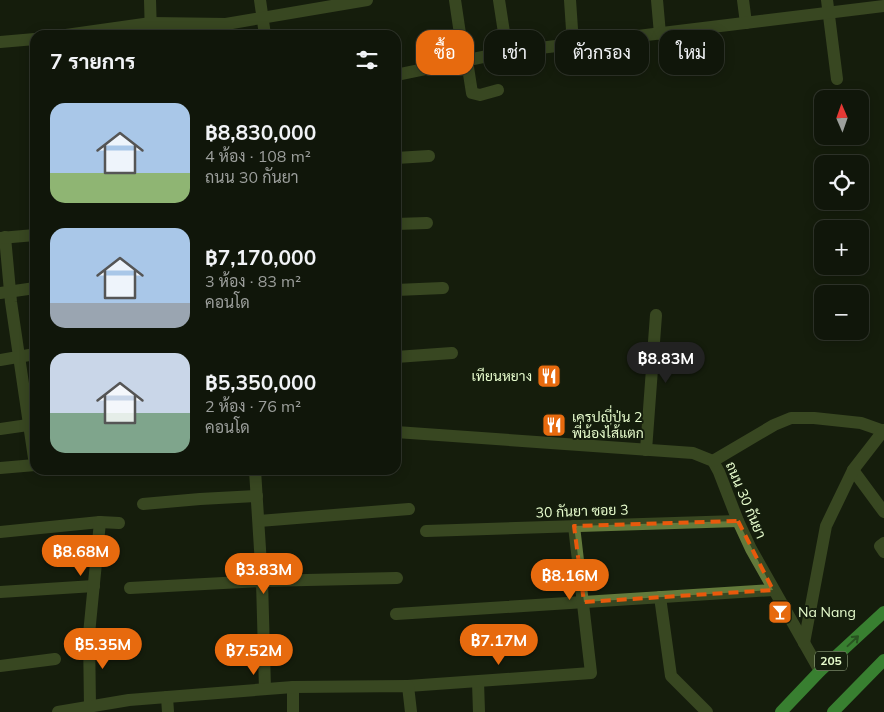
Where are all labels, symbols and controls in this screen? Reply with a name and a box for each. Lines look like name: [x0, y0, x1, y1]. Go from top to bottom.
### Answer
chip: ซื้อ: [416, 30, 474, 75]
chip: เช่า: [484, 30, 545, 75]
chip: ตัวกรอง: [555, 30, 649, 75]
chip: ใหม่: [659, 30, 724, 75]
icon: filters: [353, 46, 381, 74]
text: 7 รายการ: [50, 48, 136, 74]
north arrow: [814, 90, 869, 145]
map controls: [814, 90, 869, 340]
text: ฿8,830,000: [205, 119, 316, 145]
icon: home: [90, 123, 150, 183]
text: 4 ห้อง · 108 m²: [205, 146, 311, 166]
button: locate: [814, 155, 869, 210]
text: ถนน 30 กันยา: [205, 167, 299, 187]
button: +: [814, 220, 869, 275]
text: ฿7,170,000: [205, 244, 316, 270]
icon: home: [90, 248, 150, 308]
text: 3 ห้อง · 83 m²: [205, 271, 301, 291]
button: −: [814, 285, 869, 340]
text: คอนโด: [205, 292, 250, 312]
pin: ฿8.83M: [625, 342, 707, 384]
text: ฿8.83M: [638, 348, 694, 368]
restaurant icon: เทียนหยาง: [536, 363, 562, 389]
place label: เทียนหยาง: [471, 367, 532, 385]
text: ฿5,350,000: [205, 369, 316, 395]
icon: home: [90, 373, 150, 433]
text: 2 ห้อง · 76 m²: [205, 396, 301, 416]
place label: เครปญี่ปุ่น 2 พี่น้องไส้แตก: [572, 405, 644, 442]
restaurant icon: เครปญี่ปุ่น 2 พี่น้องไส้แตก: [541, 412, 567, 438]
text: คอนโด: [205, 417, 250, 437]
street label: ถนน 30 กันยา: [722, 459, 770, 541]
street label: 30 กันยา ซอย 3: [535, 500, 629, 522]
pin: ฿8.68M: [40, 534, 122, 577]
text: ฿8.68M: [53, 541, 109, 561]
pin: ฿3.83M: [223, 552, 305, 595]
pin: ฿8.16M: [529, 558, 611, 601]
text: ฿3.83M: [236, 559, 292, 579]
text: ฿8.16M: [542, 565, 598, 585]
bar icon: Na Nang: [767, 599, 793, 625]
place label: Na Nang: [798, 603, 856, 621]
pin: ฿7.17M: [458, 624, 540, 666]
pin: ฿5.35M: [62, 628, 144, 670]
text: ฿7.17M: [471, 630, 527, 650]
text: ฿5.35M: [75, 634, 131, 654]
pin: ฿7.52M: [213, 634, 295, 676]
one-way arrow: [846, 635, 859, 647]
text: ฿7.52M: [226, 640, 282, 660]
road number: 205: [815, 651, 847, 670]

